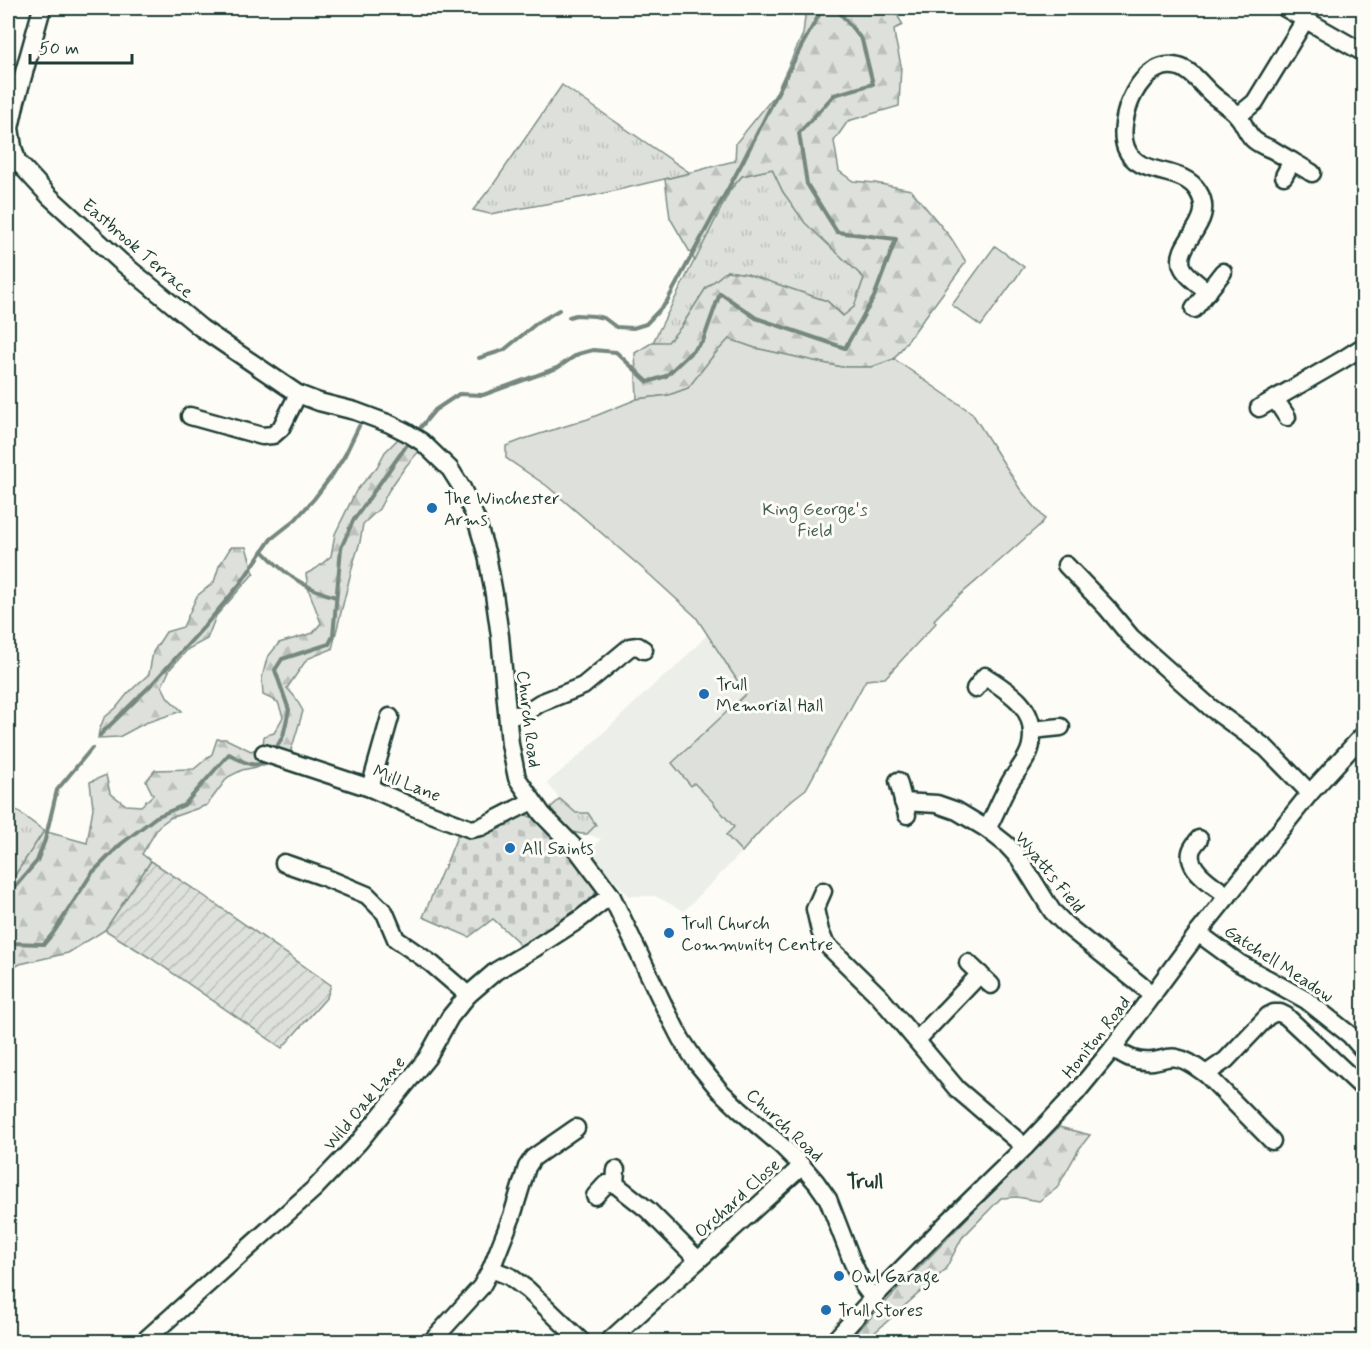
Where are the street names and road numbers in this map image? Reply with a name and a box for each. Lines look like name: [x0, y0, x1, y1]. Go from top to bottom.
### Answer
street label: Eastbrook Terrace: [77, 194, 198, 304]
street label: Church Road: [510, 669, 546, 769]
street label: Mill Lane: [369, 759, 444, 808]
street label: Wyatts Field: [1009, 827, 1090, 919]
street label: Gatchell Meadow: [1219, 919, 1338, 1008]
street label: Honiton Road: [1057, 991, 1137, 1084]
street label: Wild Oak Lane: [318, 1051, 411, 1156]
street label: Church Road: [740, 1084, 828, 1168]
street label: Orchard Close: [690, 1154, 786, 1244]

